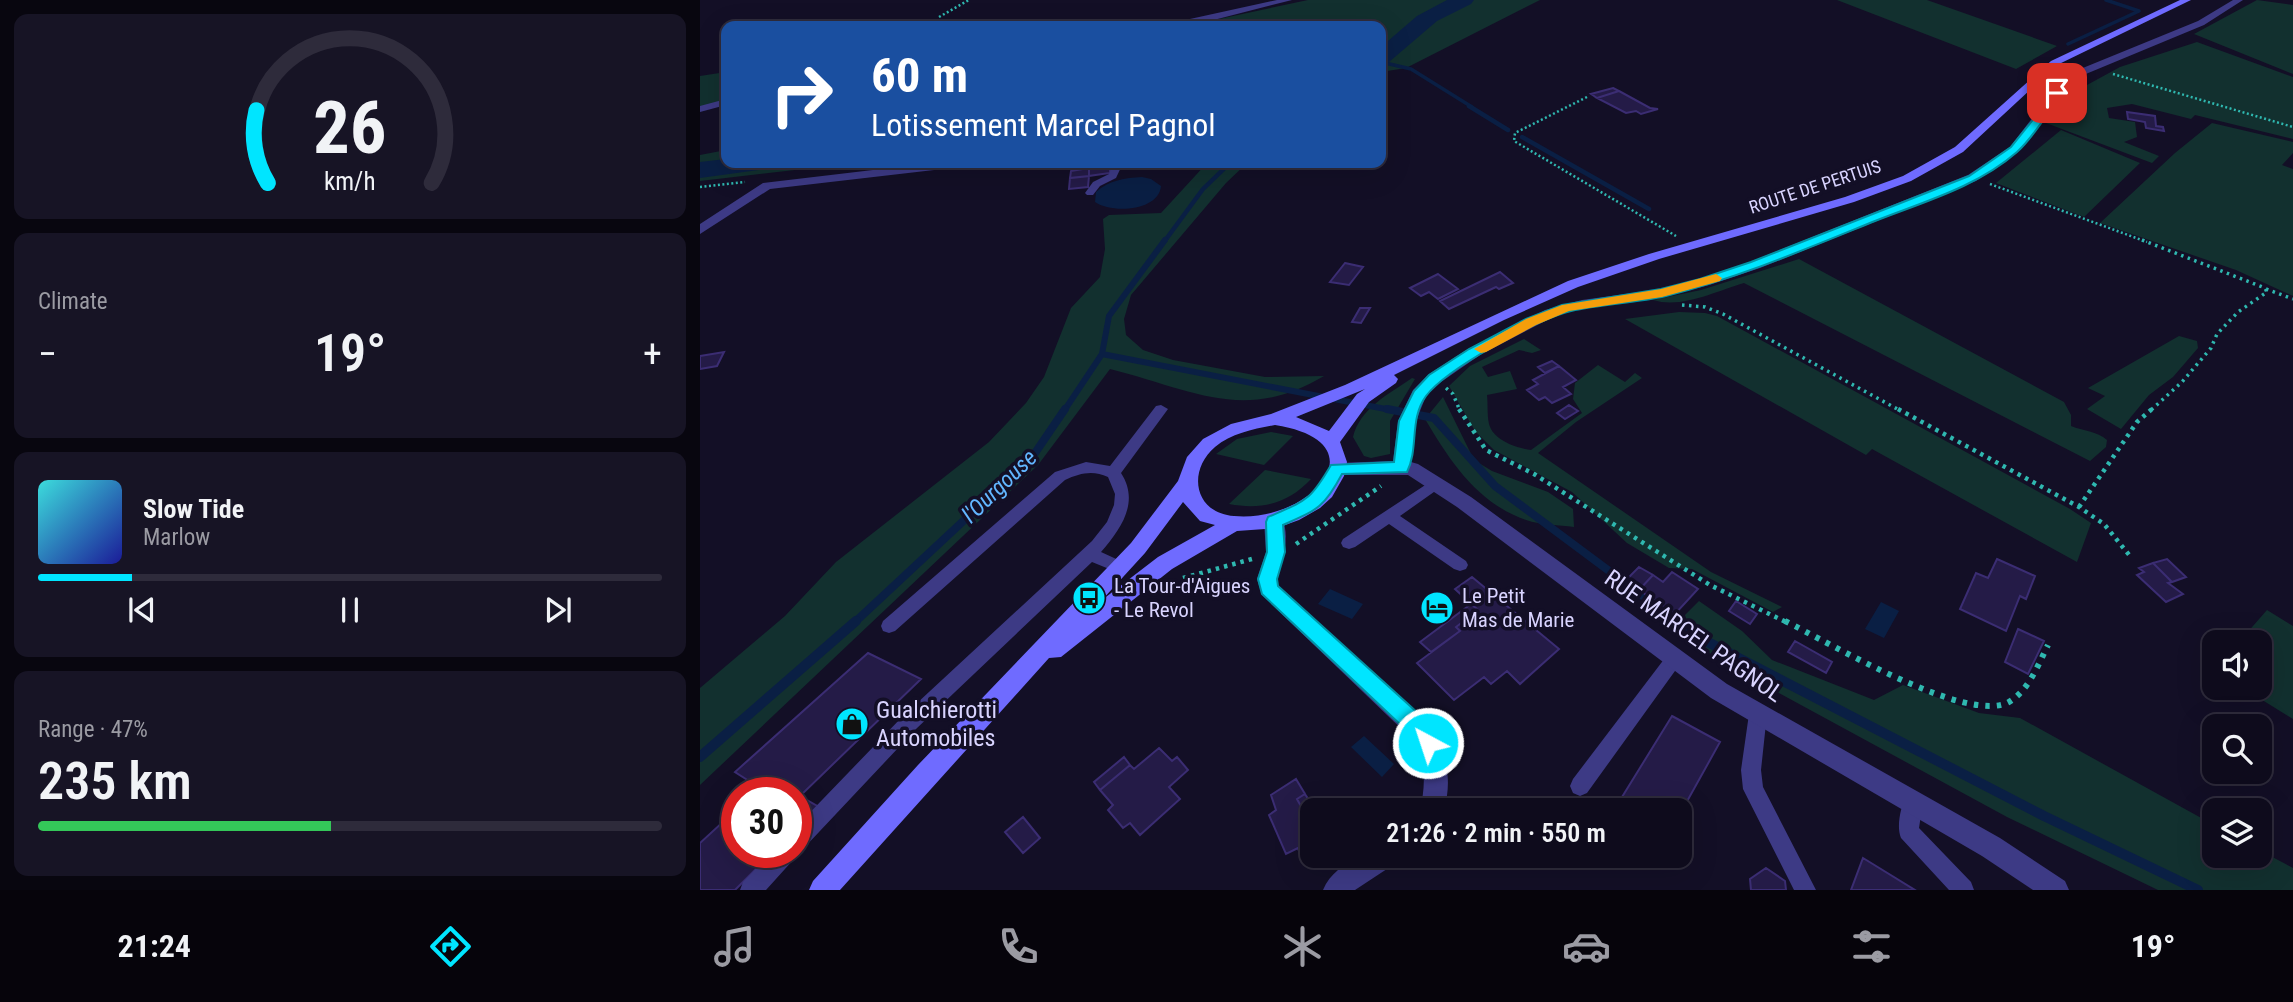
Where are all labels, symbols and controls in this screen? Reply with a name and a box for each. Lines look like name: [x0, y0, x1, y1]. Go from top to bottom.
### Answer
text: 60 m: [871, 47, 968, 104]
icon: right: [756, 49, 847, 140]
pin: [2027, 63, 2087, 123]
icon: arrive: [2038, 74, 2076, 112]
text: 26: [313, 85, 387, 171]
text: Lotissement Marcel Pagnol: [871, 106, 1216, 144]
street label: ROUTE DE PERTUIS: [1746, 155, 1883, 218]
text: km/h: [324, 166, 376, 195]
text: Climate: [38, 288, 108, 315]
text: 19°: [314, 323, 386, 384]
text: −: [38, 332, 57, 376]
text: +: [643, 332, 662, 376]
water label: l'Ourgouse: [956, 444, 1042, 529]
text: Slow Tide: [143, 494, 244, 524]
text: Marlow: [143, 524, 210, 551]
street label: RUE MARCEL PAGNOL: [1599, 564, 1789, 708]
place label: La Tour-d'Aigues - Le Revol: [1114, 574, 1250, 622]
bus stop icon: La Tour-d'Aigues - Le Revol: [1070, 579, 1108, 617]
place label: Le Petit Mas de Marie: [1462, 584, 1575, 632]
hotel icon: Le Petit Mas de Marie: [1418, 589, 1456, 627]
icon: previous: [123, 591, 161, 629]
icon: pause: [331, 591, 369, 629]
icon: next: [539, 591, 577, 629]
map controls: [2202, 630, 2272, 868]
button: sound: [2202, 630, 2272, 700]
place label: Gualchierotti Automobiles: [876, 696, 997, 752]
shop icon: Gualchierotti Automobiles: [833, 705, 871, 743]
position arrow: [1391, 706, 1465, 780]
button: search: [2202, 714, 2272, 784]
text: Range · 47%: [38, 716, 148, 743]
text: 235 km: [38, 751, 192, 812]
speed limit sign: 30: [721, 777, 812, 868]
button: layers: [2202, 798, 2272, 868]
text: 21:26 · 2 min · 550 m: [1386, 818, 1606, 848]
icon: directions: [426, 922, 475, 971]
icon: music: [710, 922, 759, 971]
icon: phone: [994, 922, 1043, 971]
icon: climate: [1278, 922, 1327, 971]
icon: car: [1562, 922, 1611, 971]
icon: filters: [1847, 922, 1896, 971]
text: 21:24: [118, 927, 191, 965]
text: 19°: [2131, 927, 2175, 965]

